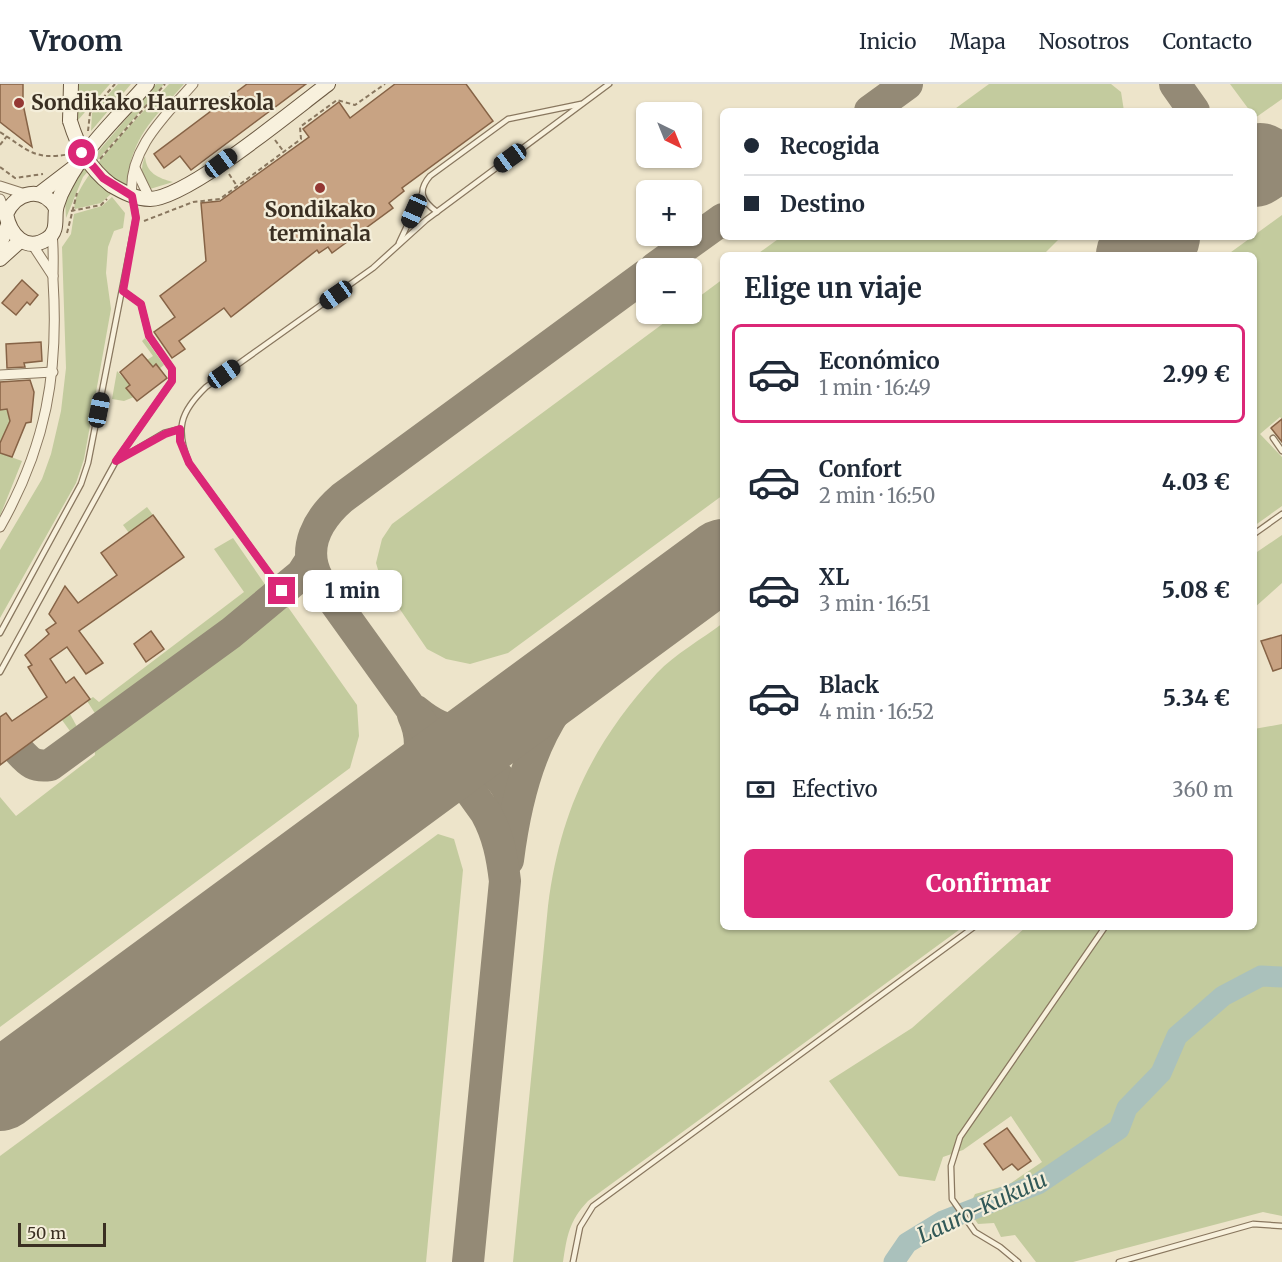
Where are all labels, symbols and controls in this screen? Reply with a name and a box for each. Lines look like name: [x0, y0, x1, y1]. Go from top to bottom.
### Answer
text: Vroom: [30, 23, 123, 59]
text: Inicio: [859, 28, 917, 55]
text: Mapa: [950, 28, 1006, 55]
text: Nosotros: [1039, 28, 1129, 55]
text: Contacto: [1162, 28, 1252, 55]
place label: Sondikako Haurreskola: [31, 89, 275, 116]
marker: Sondikako Haurreskola: [12, 96, 26, 110]
north arrow: [636, 102, 702, 168]
map controls: [636, 102, 702, 324]
text: Recogida: [780, 132, 880, 160]
route start: [68, 139, 95, 166]
car: [490, 140, 530, 176]
car: [201, 145, 241, 181]
button: +: [636, 180, 702, 246]
marker: Sondikako terminala: [313, 181, 327, 195]
text: Destino: [780, 190, 865, 218]
car: [398, 191, 430, 231]
place label: Sondikako terminala: [265, 196, 375, 247]
button: −: [636, 258, 702, 324]
text: Elige un viaje: [744, 271, 922, 305]
car: [316, 277, 356, 313]
icon: car: [747, 347, 801, 401]
text: Económico: [819, 347, 940, 375]
car: [204, 356, 244, 392]
text: 2.99 €: [1163, 360, 1230, 388]
text: 1 min · 16:49: [819, 375, 931, 400]
car: [87, 391, 111, 429]
icon: car: [747, 455, 801, 509]
text: Confort: [819, 455, 902, 483]
text: 4.03 €: [1162, 468, 1230, 496]
text: 2 min · 16:50: [819, 483, 935, 508]
icon: car: [747, 563, 801, 617]
text: XL: [819, 563, 849, 591]
callout: 1 min: [303, 570, 402, 612]
text: 5.08 €: [1162, 576, 1230, 604]
route end: [268, 577, 295, 604]
text: 1 min: [325, 578, 380, 603]
text: 3 min · 16:51: [819, 591, 930, 616]
icon: car: [747, 671, 801, 725]
text: Black: [819, 671, 879, 699]
text: 5.34 €: [1163, 684, 1230, 712]
text: 4 min · 16:52: [819, 699, 934, 724]
icon: cash: [744, 773, 777, 806]
text: Efectivo: [792, 775, 878, 803]
text: 360 m: [1172, 777, 1233, 802]
button: Confirmar: [744, 849, 1233, 918]
water label: Lauro-Kukulu: [913, 1165, 1051, 1249]
scale bar: [18, 1220, 106, 1248]
text: 50 m: [27, 1223, 66, 1243]

